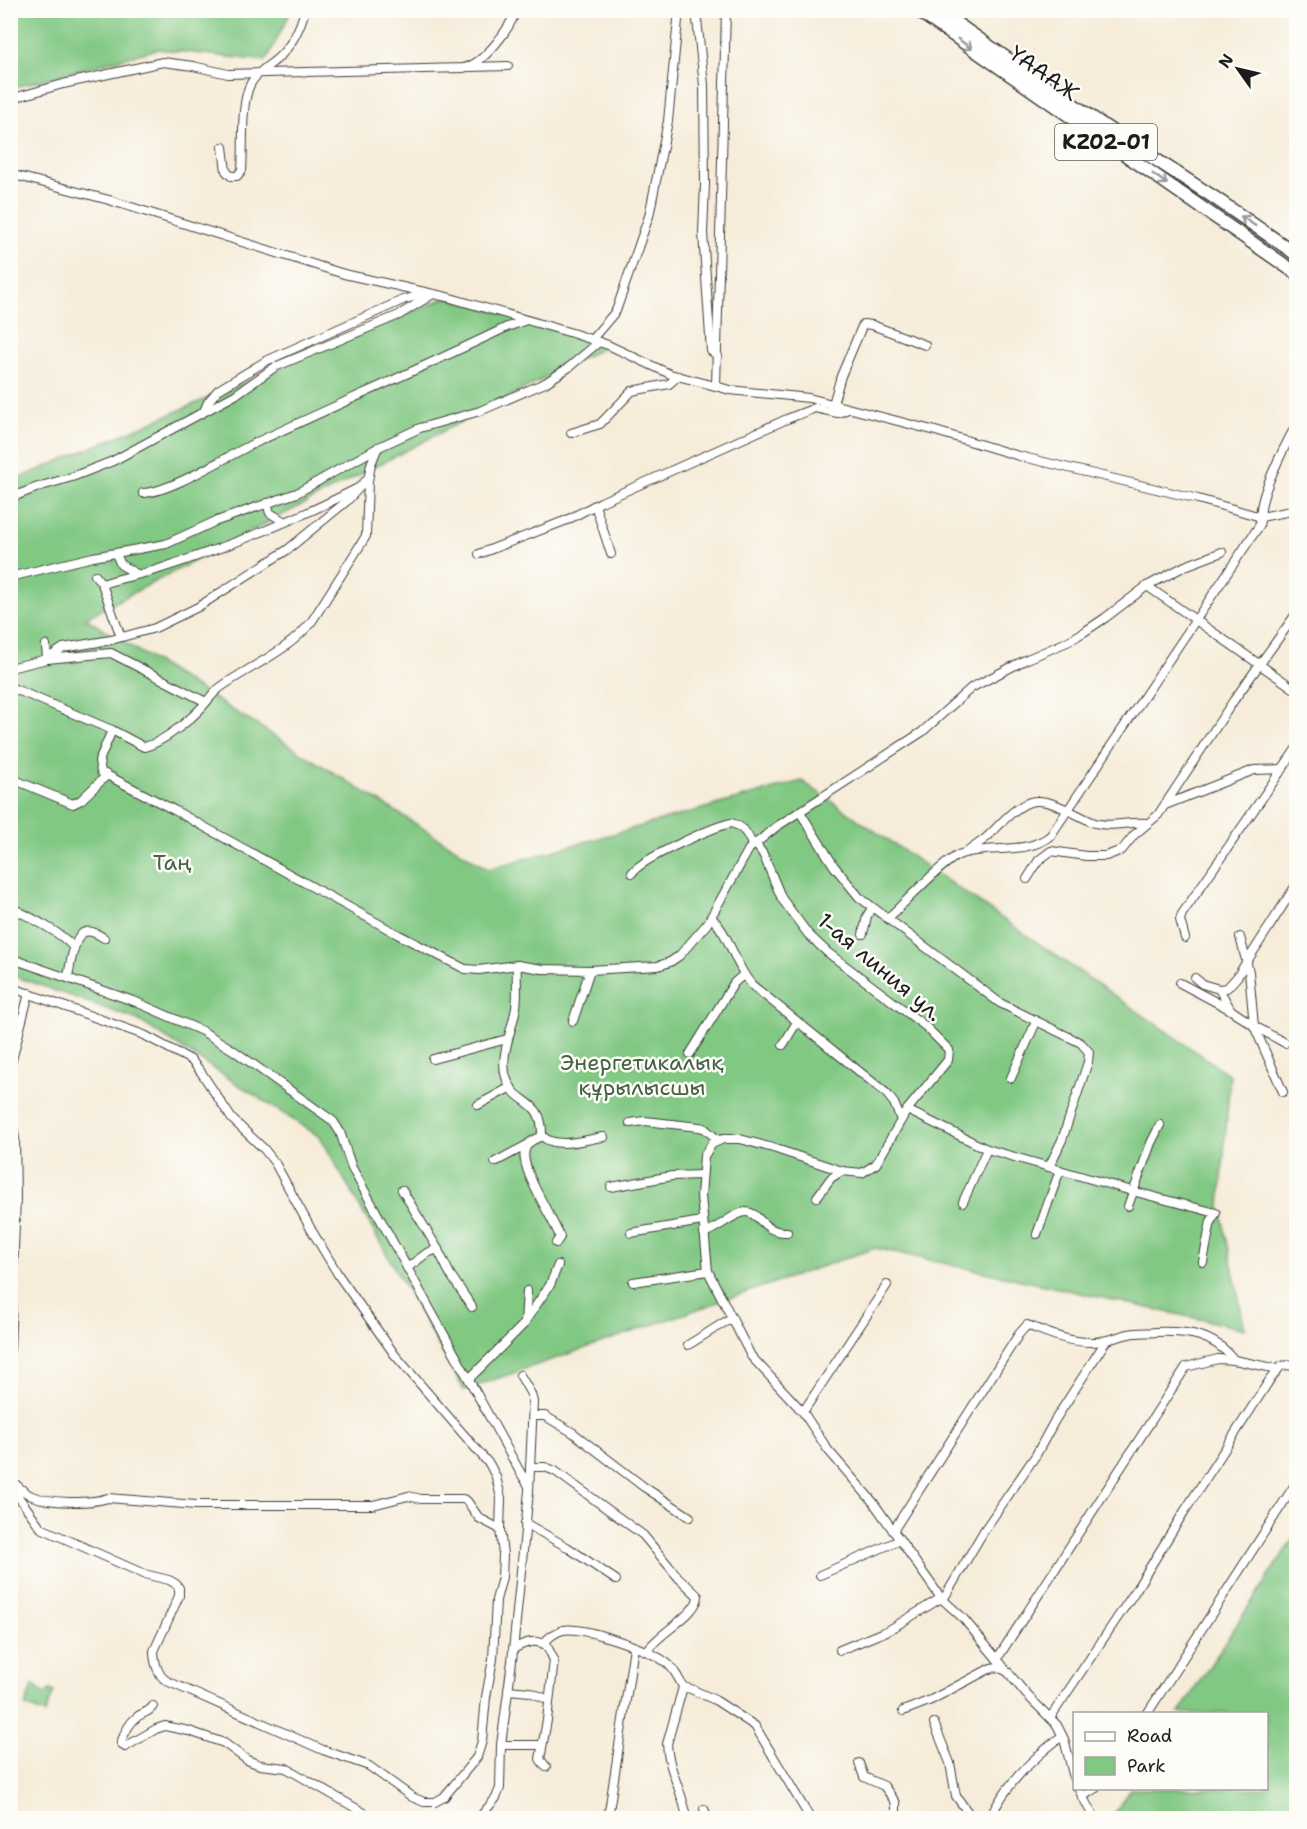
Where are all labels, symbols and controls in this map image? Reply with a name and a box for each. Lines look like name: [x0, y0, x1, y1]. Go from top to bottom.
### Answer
one-way arrow: [956, 38, 972, 50]
street label: ҮАААЖ: [1004, 39, 1085, 108]
north arrow: [1208, 39, 1268, 99]
text: N: [1214, 50, 1238, 72]
road number: KZ02-01: [1055, 124, 1157, 160]
one-way arrow: [1151, 173, 1167, 185]
one-way arrow: [1241, 215, 1257, 227]
park label: Таң: [153, 848, 191, 877]
street label: 1-ая линия ул.: [811, 906, 949, 1028]
park label: Энергетикалық құрылысшы: [560, 1048, 724, 1102]
legend: [1073, 1712, 1268, 1790]
text: Road: [1127, 1724, 1172, 1748]
text: Park: [1127, 1754, 1166, 1778]

